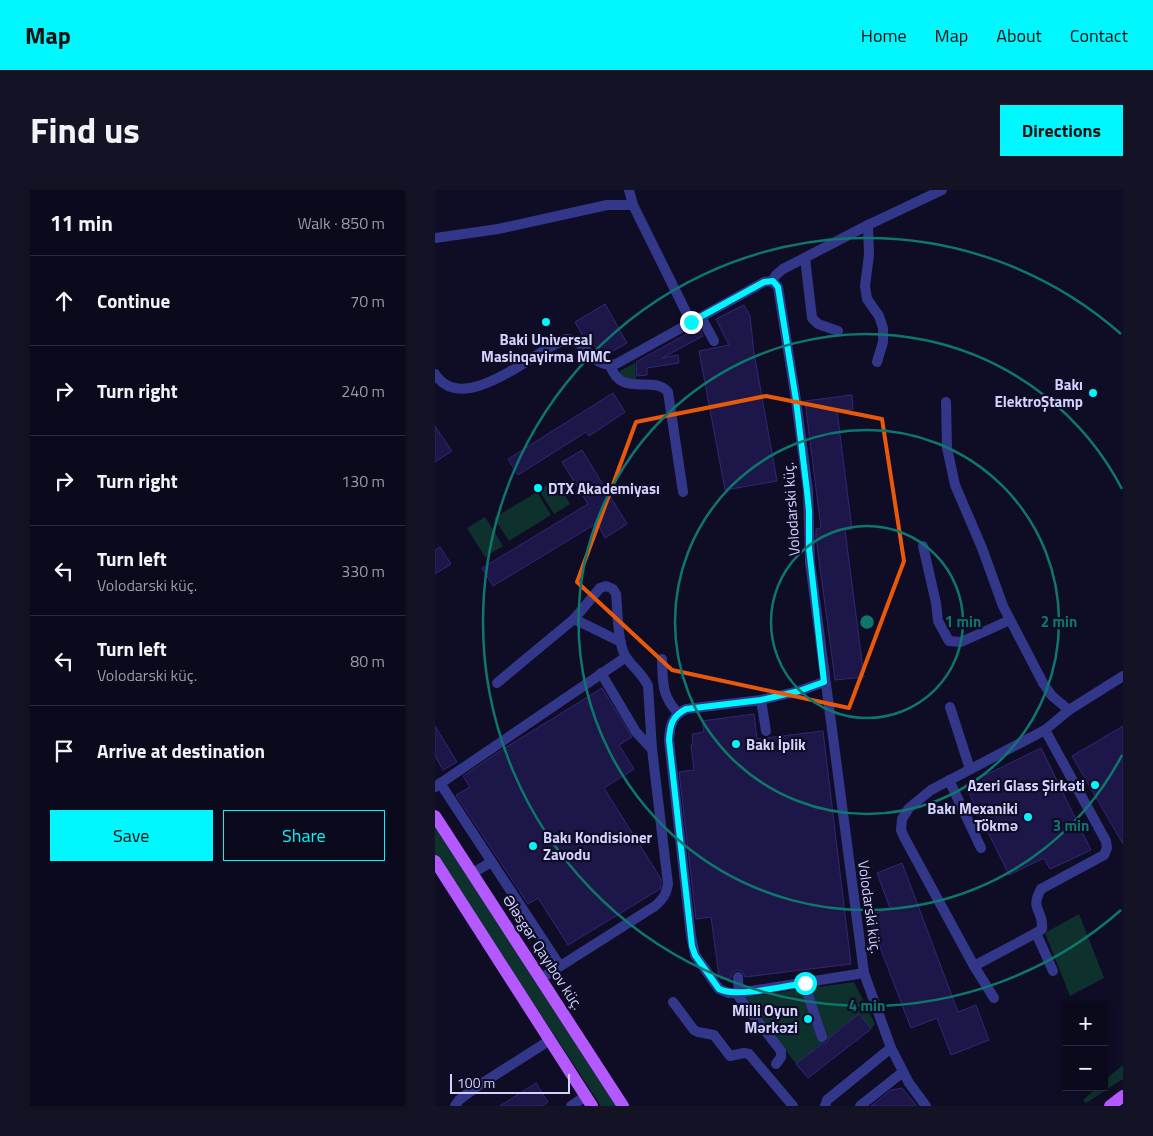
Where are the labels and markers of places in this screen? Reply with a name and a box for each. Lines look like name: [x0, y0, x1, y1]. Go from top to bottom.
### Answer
marker: Baki Universal Masinqayirma MMC: [540, 316, 552, 328]
place label: Baki Universal Masinqayirma MMC: [481, 328, 611, 368]
place label: Bakı ElektroŞtamp: [994, 373, 1083, 413]
marker: Bakı ElektroŞtamp: [1087, 387, 1099, 399]
place label: DTX Akademiyası: [548, 477, 660, 500]
marker: DTX Akademiyası: [532, 482, 544, 494]
centre of rings: [858, 613, 876, 631]
place label: Bakı İplik: [746, 733, 806, 756]
marker: Bakı İplik: [730, 738, 742, 750]
place label: Azeri Glass Şirkəti: [967, 774, 1085, 797]
marker: Azeri Glass Şirkəti: [1089, 779, 1101, 791]
place label: Bakı Mexaniki Tökmə: [927, 797, 1018, 837]
marker: Bakı Mexaniki Tökmə: [1022, 811, 1034, 823]
place label: Bakı Kondisioner Zavodu: [543, 826, 653, 866]
marker: Bakı Kondisioner Zavodu: [527, 840, 539, 852]
place label: Milli Oyun Mərkəzi: [732, 999, 798, 1039]
marker: Milli Oyun Mərkəzi: [802, 1013, 814, 1025]

